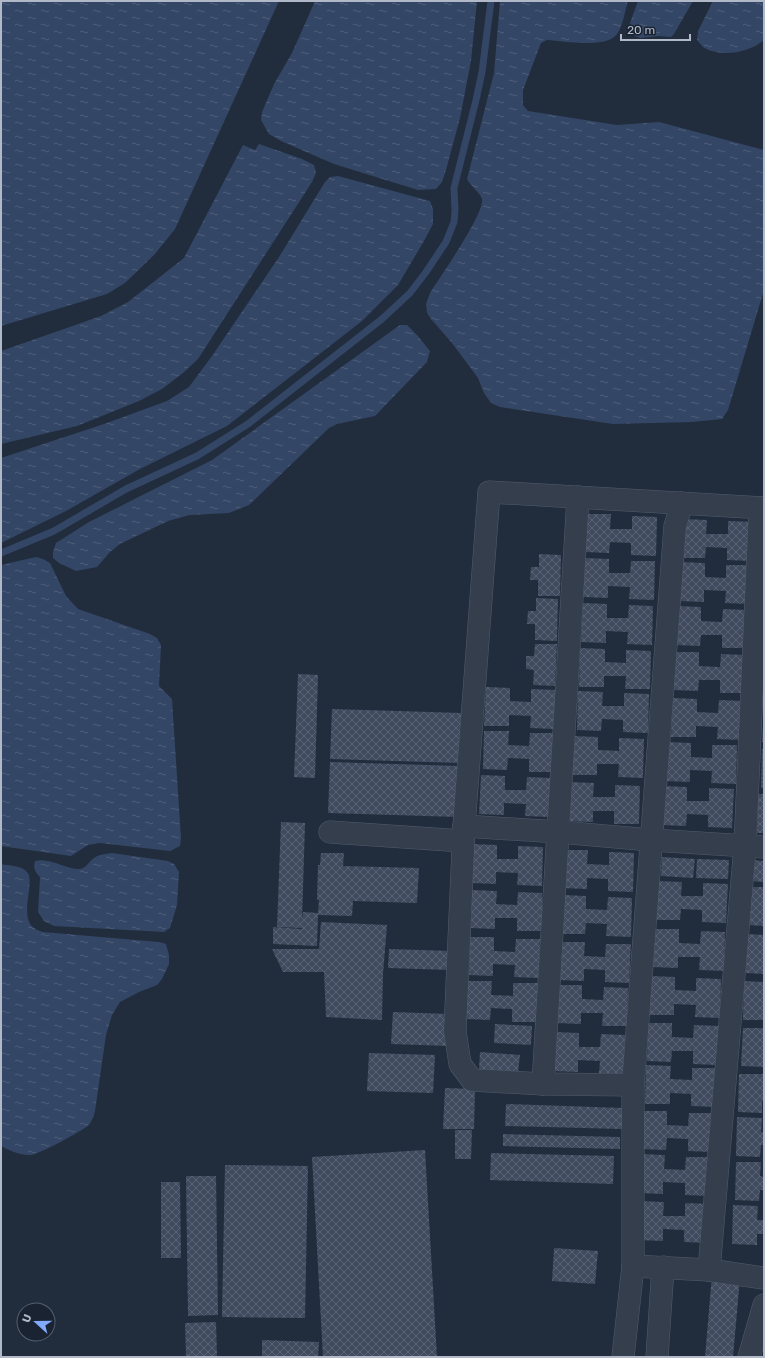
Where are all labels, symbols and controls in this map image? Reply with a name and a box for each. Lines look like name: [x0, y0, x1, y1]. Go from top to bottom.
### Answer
scale bar: [621, 16, 690, 42]
text: 20 m: [627, 23, 655, 37]
north arrow: [16, 1302, 56, 1342]
text: U: [20, 1313, 35, 1325]

